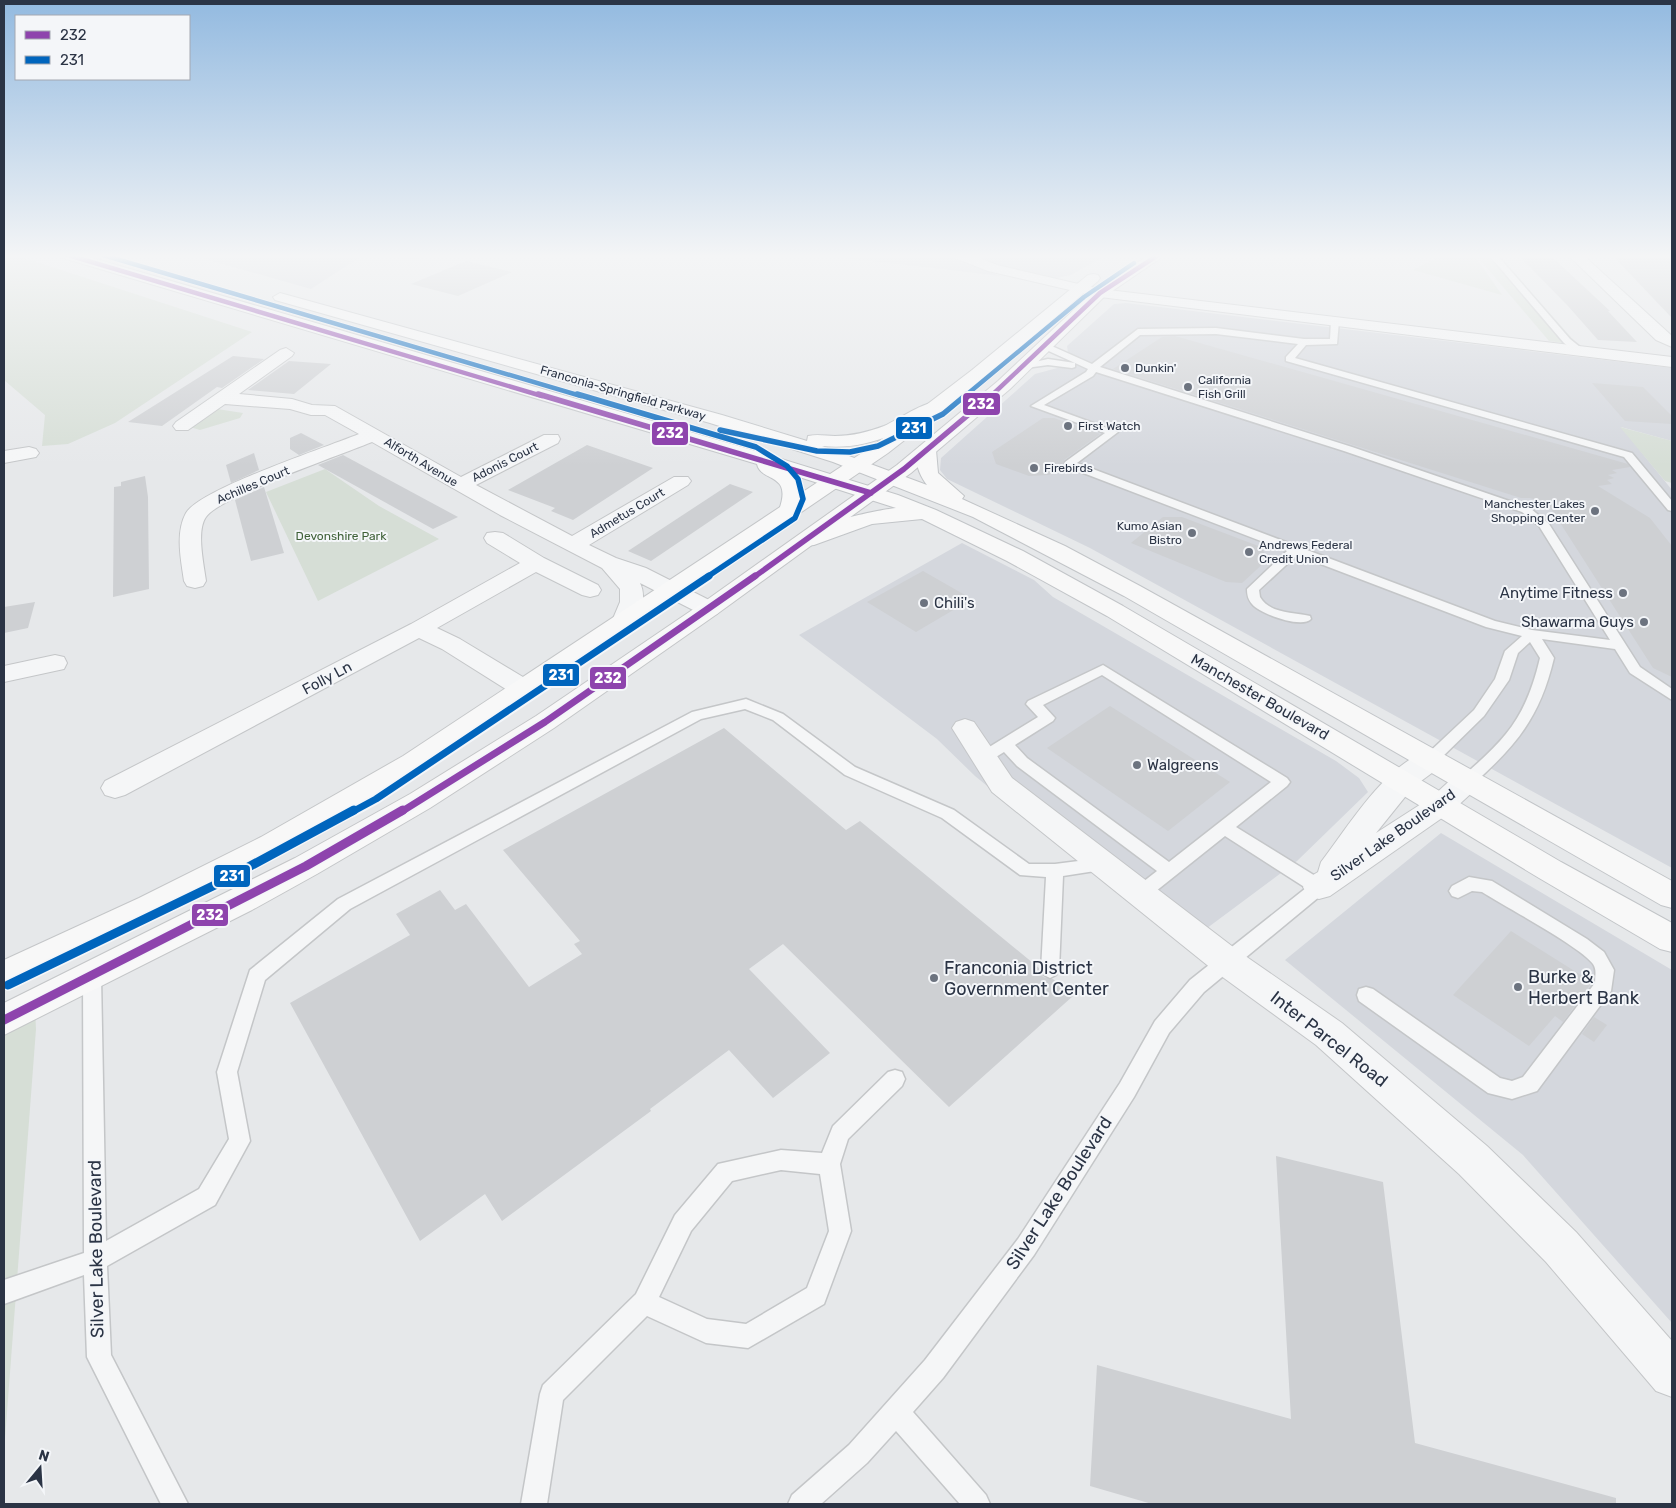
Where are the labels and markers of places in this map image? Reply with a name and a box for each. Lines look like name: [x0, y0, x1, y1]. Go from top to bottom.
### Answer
place label: Dunkin': [1135, 361, 1176, 375]
marker: Dunkin': [1119, 362, 1131, 374]
place label: California Fish Grill: [1198, 373, 1251, 401]
marker: California Fish Grill: [1182, 381, 1194, 393]
place label: First Watch: [1078, 419, 1141, 433]
marker: First Watch: [1062, 420, 1074, 432]
place label: Firebirds: [1044, 461, 1093, 475]
marker: Firebirds: [1028, 462, 1040, 474]
place label: Manchester Lakes Shopping Center: [1484, 497, 1585, 525]
marker: Manchester Lakes Shopping Center: [1589, 505, 1601, 517]
place label: Kumo Asian Bistro: [1117, 519, 1182, 547]
marker: Kumo Asian Bistro: [1186, 527, 1198, 539]
place label: Andrews Federal Credit Union: [1259, 538, 1353, 566]
marker: Andrews Federal Credit Union: [1243, 546, 1255, 558]
place label: Anytime Fitness: [1500, 584, 1613, 602]
marker: Anytime Fitness: [1617, 587, 1629, 599]
place label: Chili's: [934, 594, 975, 612]
marker: Chili's: [918, 597, 930, 609]
place label: Shawarma Guys: [1521, 613, 1634, 631]
marker: Shawarma Guys: [1638, 616, 1650, 628]
place label: Walgreens: [1147, 756, 1219, 774]
marker: Walgreens: [1131, 759, 1143, 771]
place label: Franconia District Government Center: [944, 957, 1109, 1000]
place label: Burke & Herbert Bank: [1528, 966, 1640, 1009]
marker: Franconia District Government Center: [928, 972, 940, 984]
marker: Burke & Herbert Bank: [1512, 981, 1524, 993]

